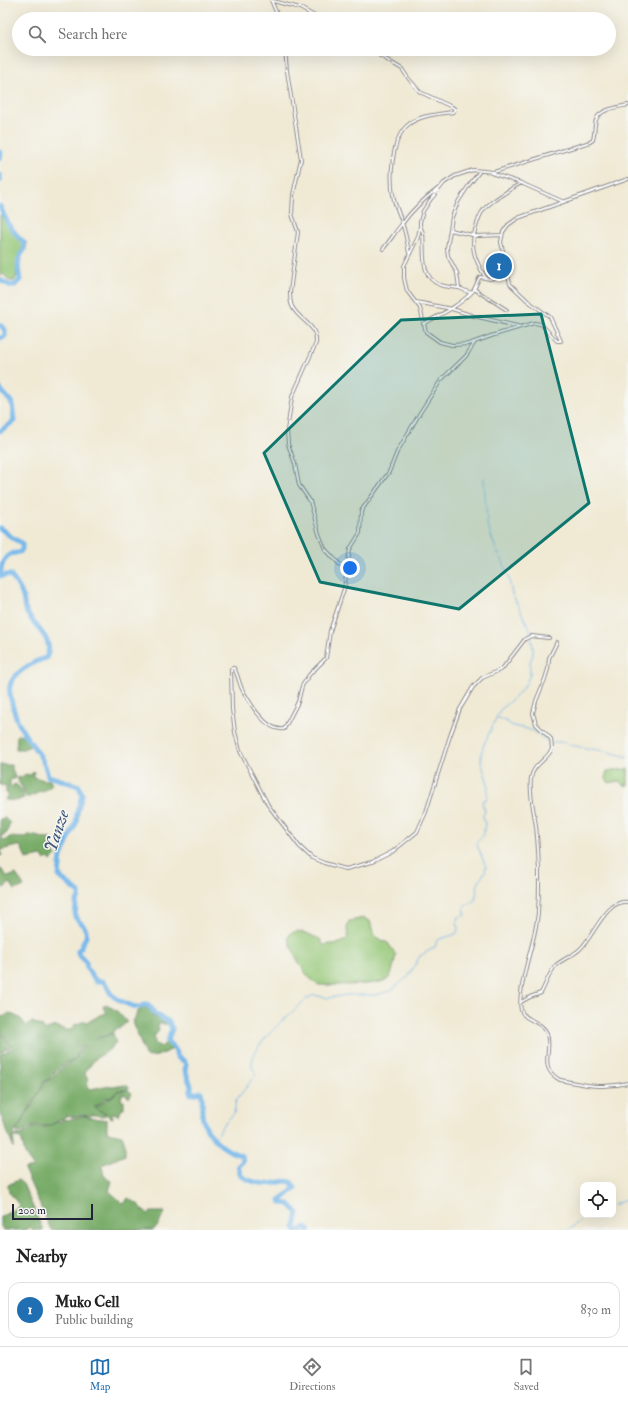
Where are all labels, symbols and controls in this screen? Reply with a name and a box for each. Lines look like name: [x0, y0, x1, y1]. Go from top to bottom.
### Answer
search box: [12, 12, 616, 56]
icon: search: [26, 23, 48, 45]
text: Search here: [58, 25, 127, 44]
pin: 1: [486, 251, 512, 281]
your location: [340, 558, 360, 578]
water label: Yanze: [39, 806, 75, 855]
map controls: [580, 1182, 616, 1218]
button: locate: [580, 1182, 616, 1218]
scale bar: [12, 1202, 93, 1221]
text: 200 m: [18, 1204, 46, 1217]
text: Nearby: [16, 1246, 67, 1267]
text: Muko Cell: [55, 1293, 119, 1312]
text: 1: [28, 1302, 32, 1318]
text: 830 m: [580, 1302, 611, 1318]
text: Public building: [55, 1312, 133, 1328]
tab: Map: [89, 1356, 111, 1393]
tab: Directions: [289, 1356, 336, 1393]
tab: Saved: [514, 1356, 539, 1393]

